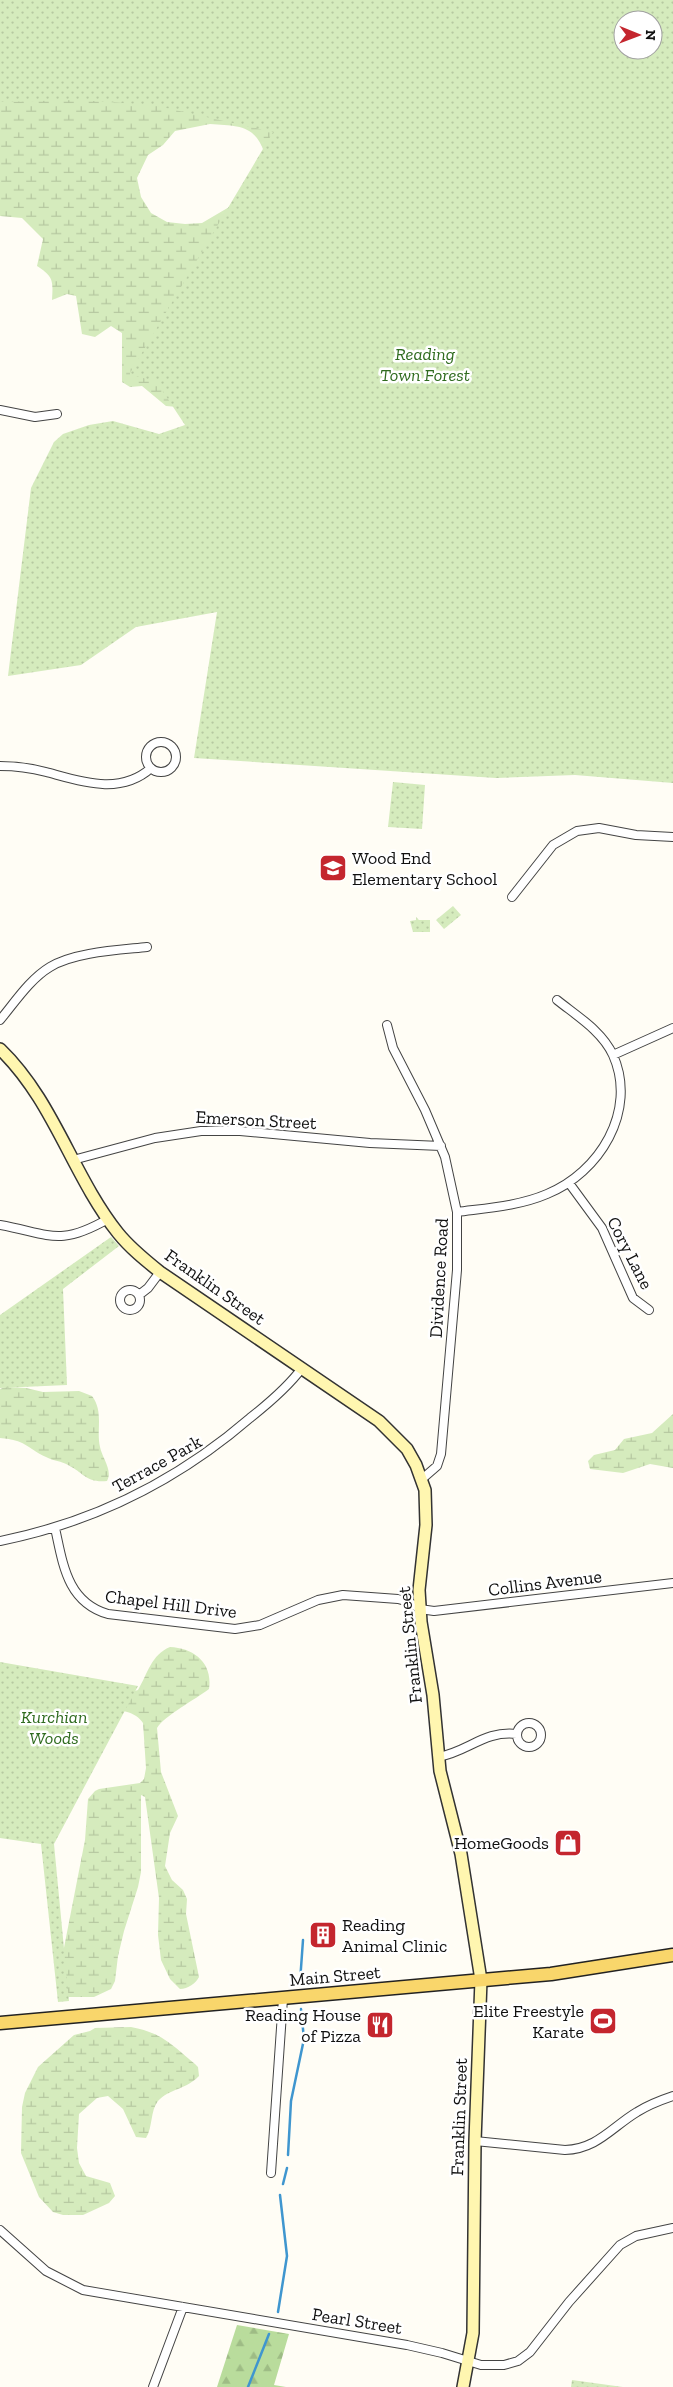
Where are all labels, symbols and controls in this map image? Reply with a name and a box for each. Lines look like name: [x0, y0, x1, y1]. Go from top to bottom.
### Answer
north arrow: [613, 10, 663, 60]
text: N: [642, 30, 659, 41]
park label: Reading Town Forest: [380, 343, 470, 386]
place label: Wood End Elementary School: [352, 847, 497, 890]
school or university icon: Wood End Elementary School: [318, 853, 348, 883]
street label: Emerson Street: [195, 1106, 317, 1134]
street label: Cory Lane: [602, 1213, 658, 1293]
street label: Dividence Road: [425, 1217, 453, 1338]
street label: Franklin Street: [161, 1244, 270, 1330]
street label: Terrace Park: [108, 1430, 206, 1498]
street label: Collins Avenue: [487, 1565, 603, 1601]
street label: Chapel Hill Drive: [104, 1585, 238, 1623]
street label: Franklin Street: [393, 1585, 427, 1705]
park label: Kurchian Woods: [21, 1706, 87, 1749]
shop icon: HomeGoods: [553, 1828, 583, 1858]
place label: HomeGoods: [454, 1832, 549, 1854]
place label: Reading Animal Clinic: [342, 1914, 447, 1957]
building icon: Reading Animal Clinic: [308, 1920, 338, 1950]
street label: Main Street: [289, 1961, 382, 1991]
place label: Elite Freestyle Karate: [473, 2000, 584, 2043]
place label: Reading House of Pizza: [245, 2004, 361, 2047]
sports icon: Elite Freestyle Karate: [588, 2006, 618, 2036]
restaurant icon: Reading House of Pizza: [365, 2010, 395, 2040]
street label: Franklin Street: [446, 2058, 472, 2176]
street label: Pearl Street: [310, 2303, 404, 2339]

